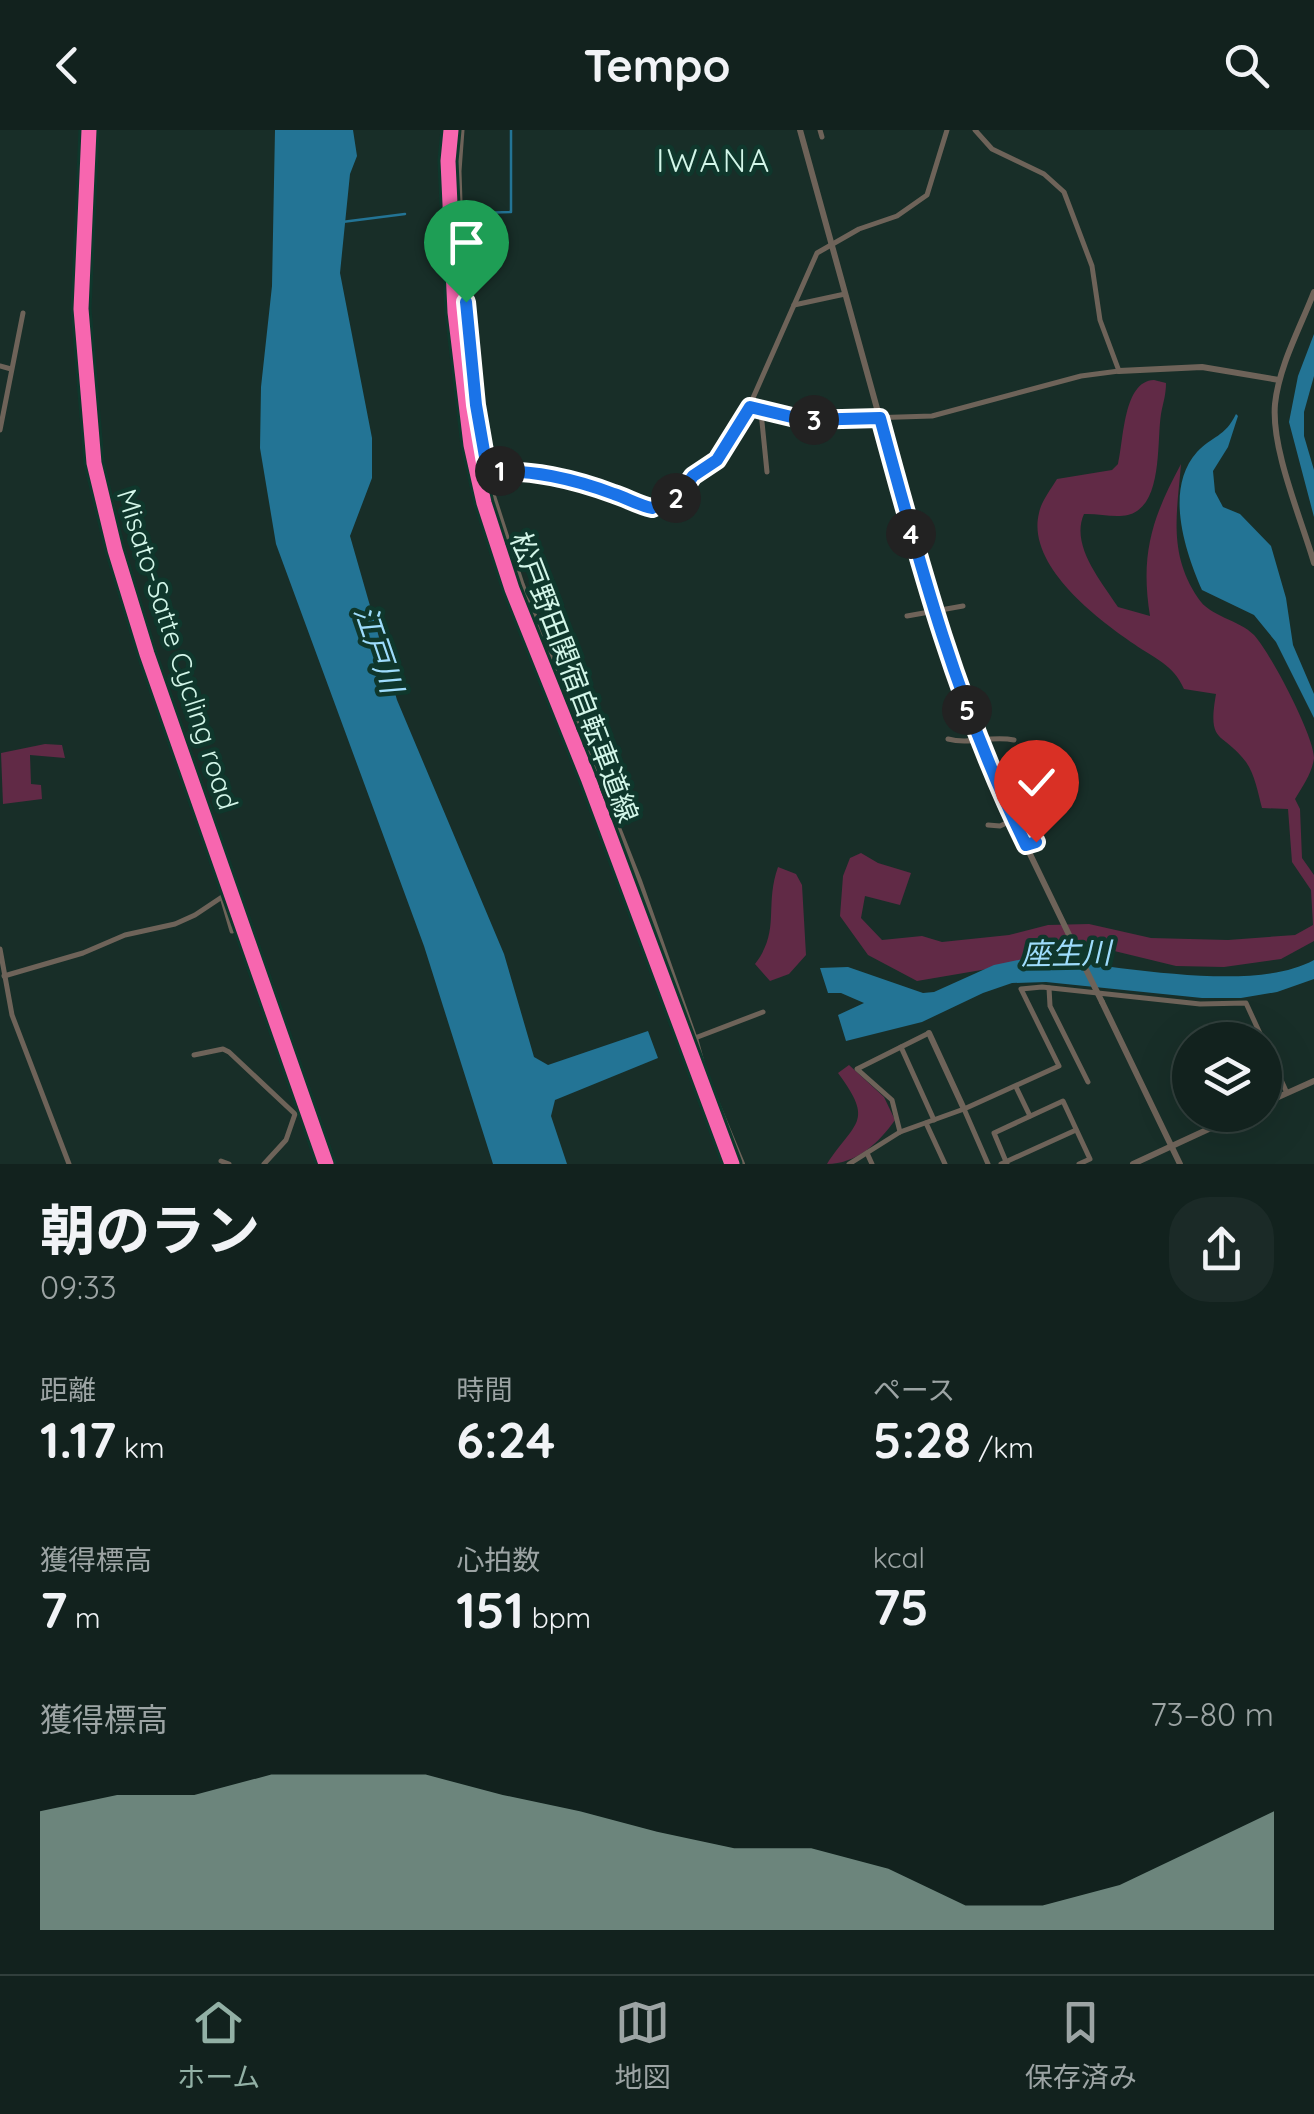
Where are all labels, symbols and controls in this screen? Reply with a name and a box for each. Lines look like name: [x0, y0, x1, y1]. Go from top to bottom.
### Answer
text: Tempo: [583, 37, 731, 93]
icon: back: [40, 38, 95, 93]
icon: search: [1219, 38, 1274, 93]
district label: IWANA: [656, 140, 772, 180]
pin: [424, 200, 509, 303]
icon: arrive: [439, 215, 494, 270]
pin: 3: [789, 395, 839, 445]
text: 3: [806, 402, 822, 437]
pin: 1: [475, 446, 525, 496]
text: 1: [495, 453, 505, 488]
pin: 2: [651, 473, 701, 523]
text: 2: [668, 480, 684, 515]
street label: Misato-Satte Cycling road: [110, 484, 246, 814]
pin: 4: [886, 509, 936, 559]
text: 4: [903, 516, 919, 551]
street label: 松戸野田関宿自転車道線: [503, 527, 647, 827]
water label: 江戸川: [346, 600, 413, 701]
pin: 5: [942, 685, 992, 735]
text: 5: [959, 692, 975, 727]
pin: [994, 740, 1079, 843]
icon: check: [1009, 755, 1064, 810]
water label: 座生川: [1021, 933, 1114, 973]
map controls: [1172, 1022, 1282, 1132]
button: layers: [1172, 1022, 1282, 1132]
text: 朝のラン: [40, 1195, 260, 1264]
button: share: [1169, 1197, 1274, 1302]
text: 09:33: [40, 1267, 116, 1307]
text: 距離: [40, 1372, 96, 1407]
text: 時間: [456, 1372, 512, 1407]
text: ペース: [873, 1372, 955, 1407]
text: 1.17: [40, 1408, 116, 1471]
text: 6:24: [456, 1408, 555, 1471]
text: 5:28: [873, 1408, 971, 1471]
text: km: [116, 1430, 164, 1465]
text: /km: [971, 1430, 1034, 1465]
text: kcal: [873, 1540, 925, 1575]
text: 獲得標高: [40, 1542, 152, 1577]
text: 心拍数: [456, 1542, 540, 1577]
text: 75: [873, 1575, 929, 1638]
text: 7: [40, 1578, 67, 1641]
text: 151: [456, 1578, 524, 1641]
text: m: [67, 1600, 101, 1635]
text: bpm: [524, 1600, 591, 1635]
text: 73–80 m: [1150, 1694, 1274, 1734]
text: 獲得標高: [40, 1699, 168, 1739]
tab: ホーム: [177, 1995, 260, 2095]
tab: 地図: [615, 1995, 671, 2095]
tab: 保存済み: [1025, 1995, 1137, 2095]

